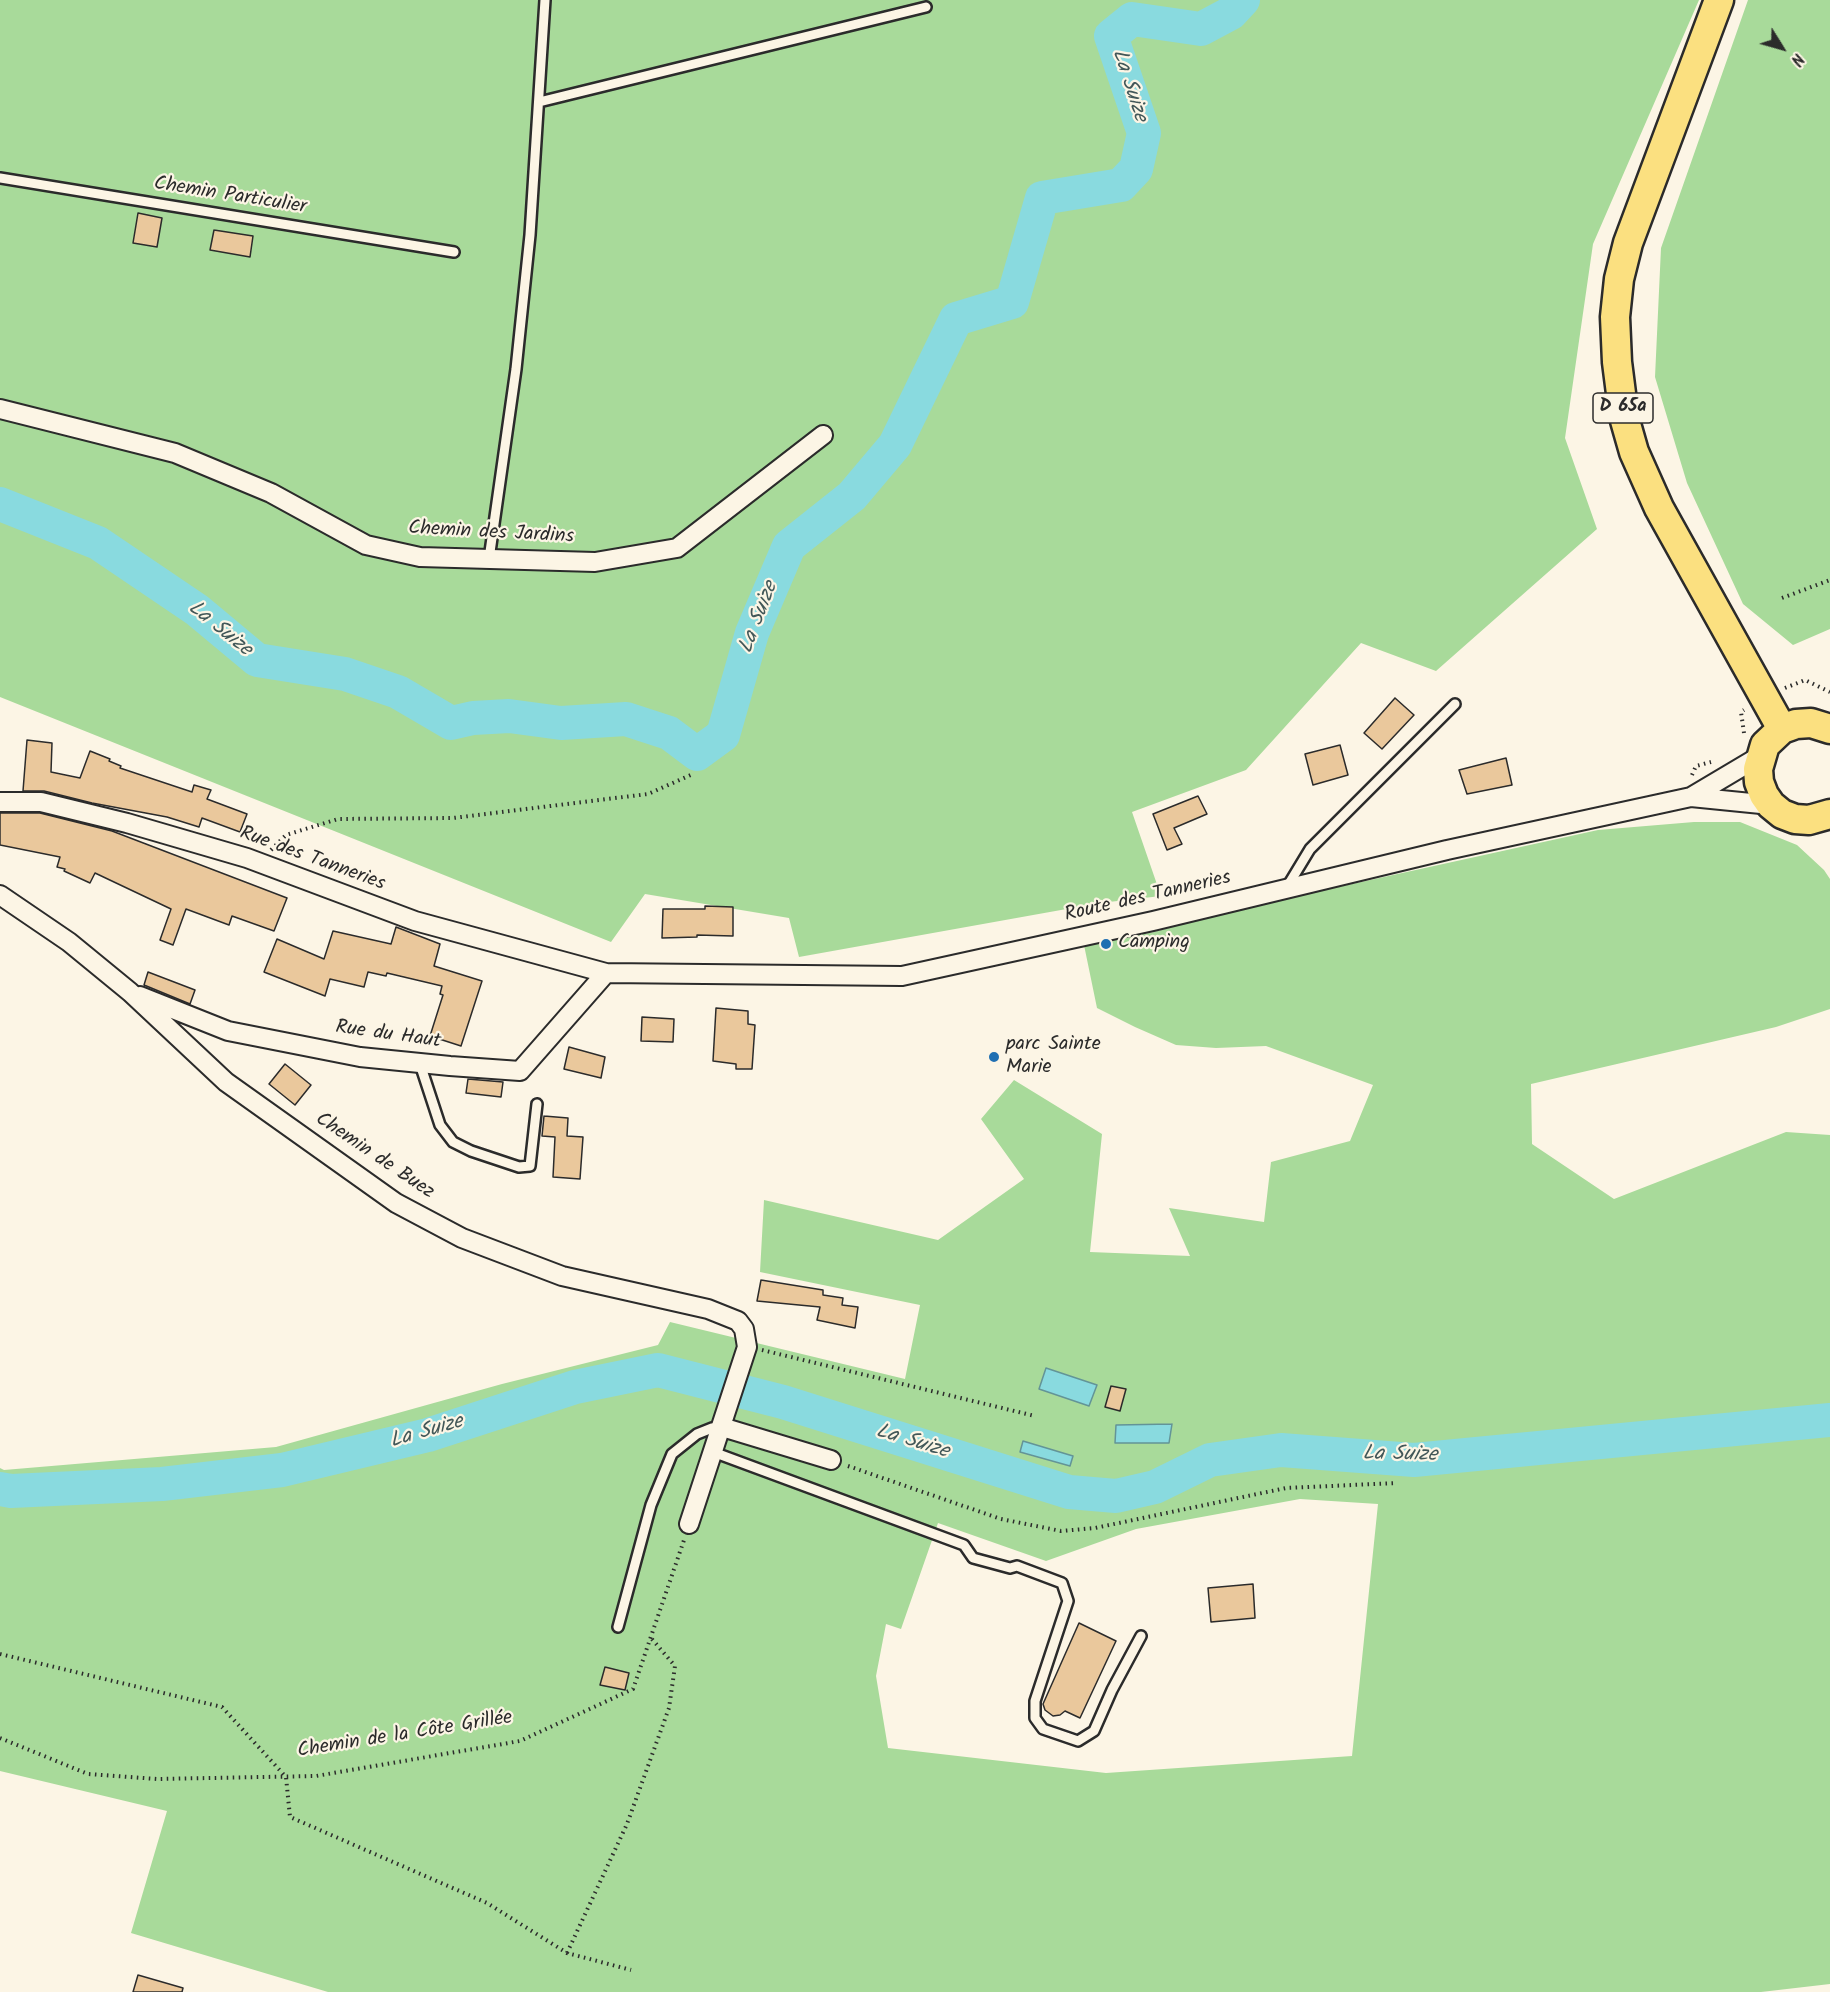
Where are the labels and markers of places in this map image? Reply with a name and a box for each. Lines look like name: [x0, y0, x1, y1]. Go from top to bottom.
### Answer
place label: Camping: [1118, 932, 1190, 956]
marker: Camping: [1099, 937, 1113, 951]
place label: parc Sainte Marie: [1006, 1034, 1101, 1081]
marker: parc Sainte Marie: [987, 1050, 1001, 1064]

